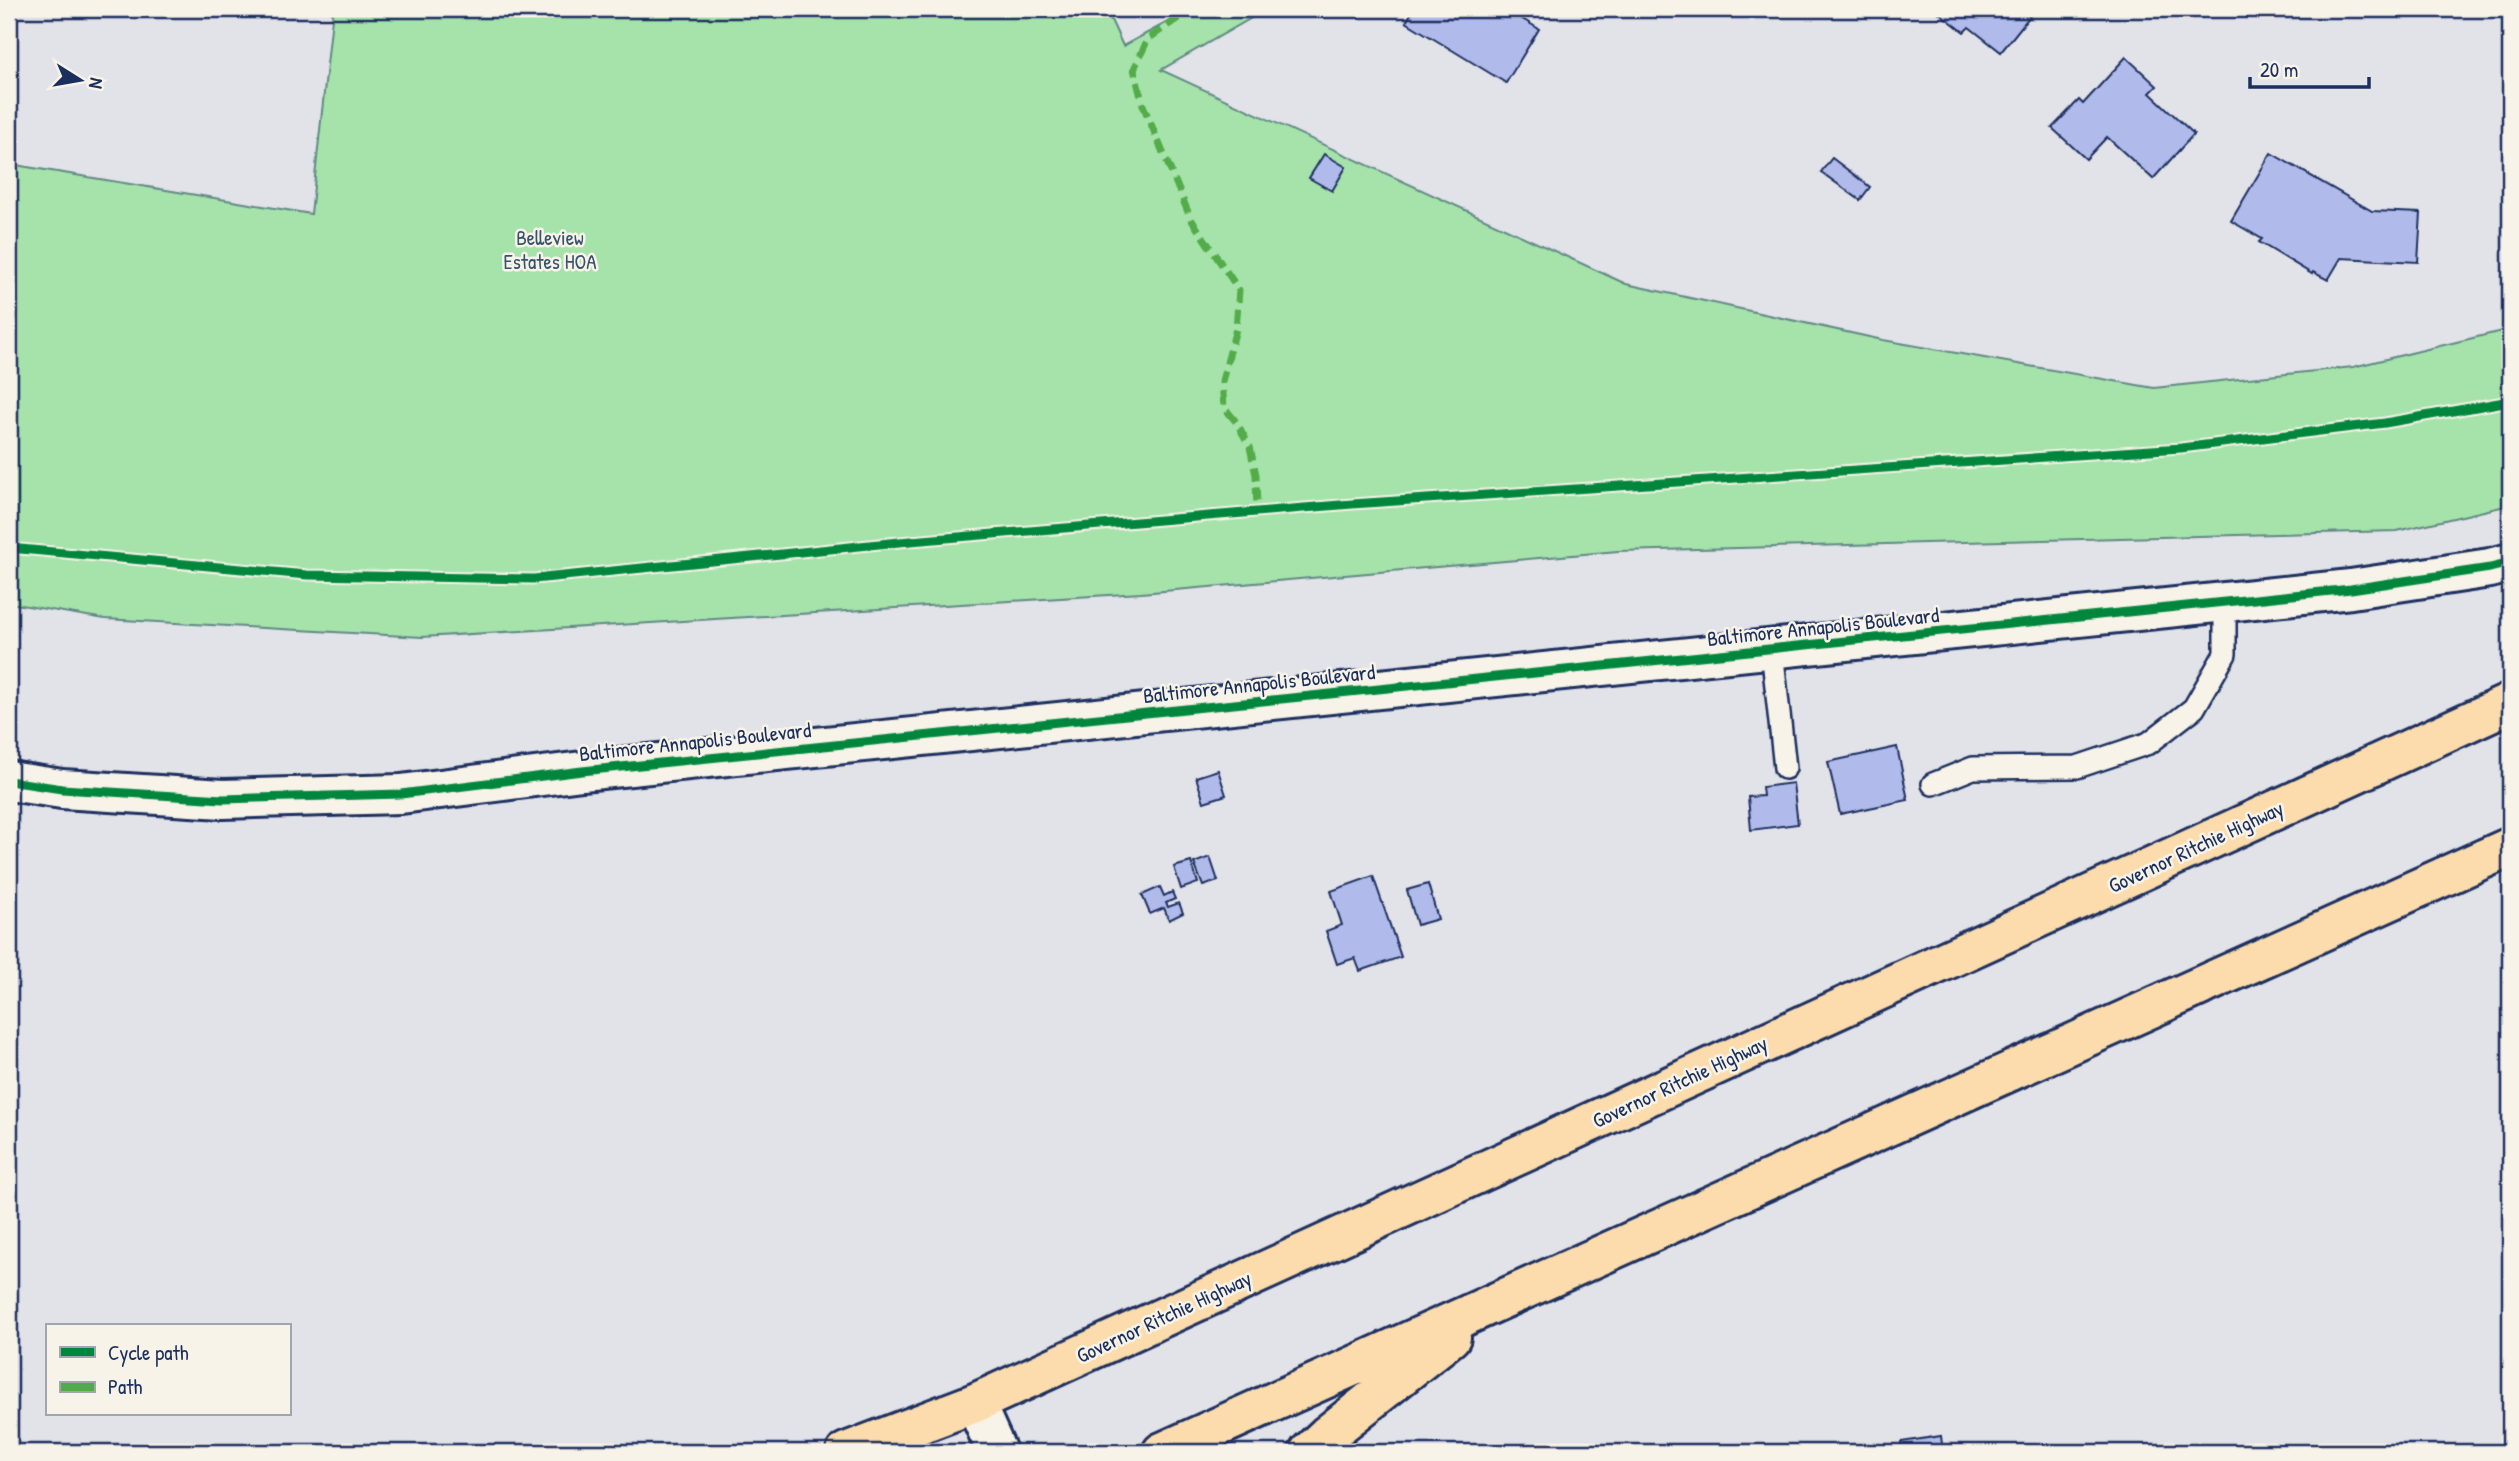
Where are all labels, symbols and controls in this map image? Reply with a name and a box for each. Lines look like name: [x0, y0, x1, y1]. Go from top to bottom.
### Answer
north arrow: [46, 46, 116, 116]
scale bar: [2250, 46, 2368, 90]
text: 20 m: [2260, 55, 2298, 84]
text: N: [83, 76, 110, 91]
park label: Belleview Estates HOA: [503, 223, 597, 276]
street label: Baltimore Annapolis Boulevard: [1706, 600, 1940, 653]
street label: Baltimore Annapolis Boulevard: [1142, 657, 1376, 710]
street label: Baltimore Annapolis Boulevard: [578, 715, 812, 768]
street label: Governor Ritchie Highway: [2104, 793, 2288, 900]
street label: Governor Ritchie Highway: [1588, 1028, 1772, 1135]
street label: Governor Ritchie Highway: [1072, 1263, 1256, 1370]
legend: [46, 1324, 290, 1416]
text: Cycle path: [108, 1338, 189, 1367]
text: Path: [108, 1372, 143, 1401]

